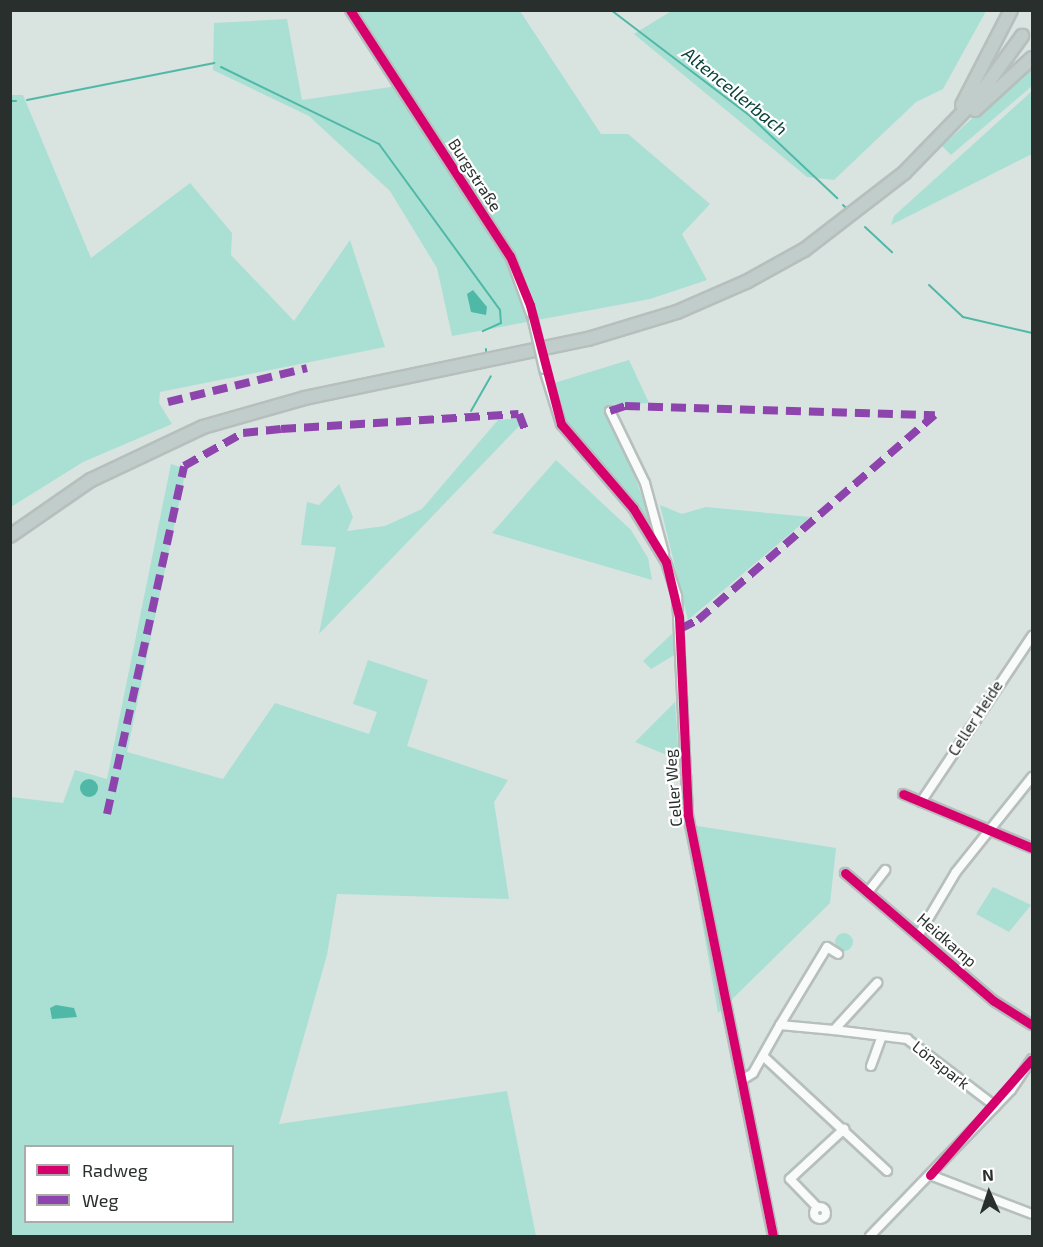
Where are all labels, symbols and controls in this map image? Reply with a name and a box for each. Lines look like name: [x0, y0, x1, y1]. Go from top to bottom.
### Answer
water label: Altencellerbach: [678, 42, 792, 140]
street label: Burgstraße: [444, 135, 506, 215]
street label: Celler Heide: [943, 676, 1007, 760]
street label: Celler Weg: [660, 748, 686, 828]
street label: Heidkamp: [913, 909, 981, 971]
street label: Lönspark: [909, 1037, 973, 1093]
legend: [24, 1145, 234, 1223]
text: Radweg: [82, 1159, 148, 1181]
north arrow: [959, 1163, 1019, 1223]
text: N: [982, 1165, 994, 1184]
text: Weg: [82, 1189, 118, 1211]

